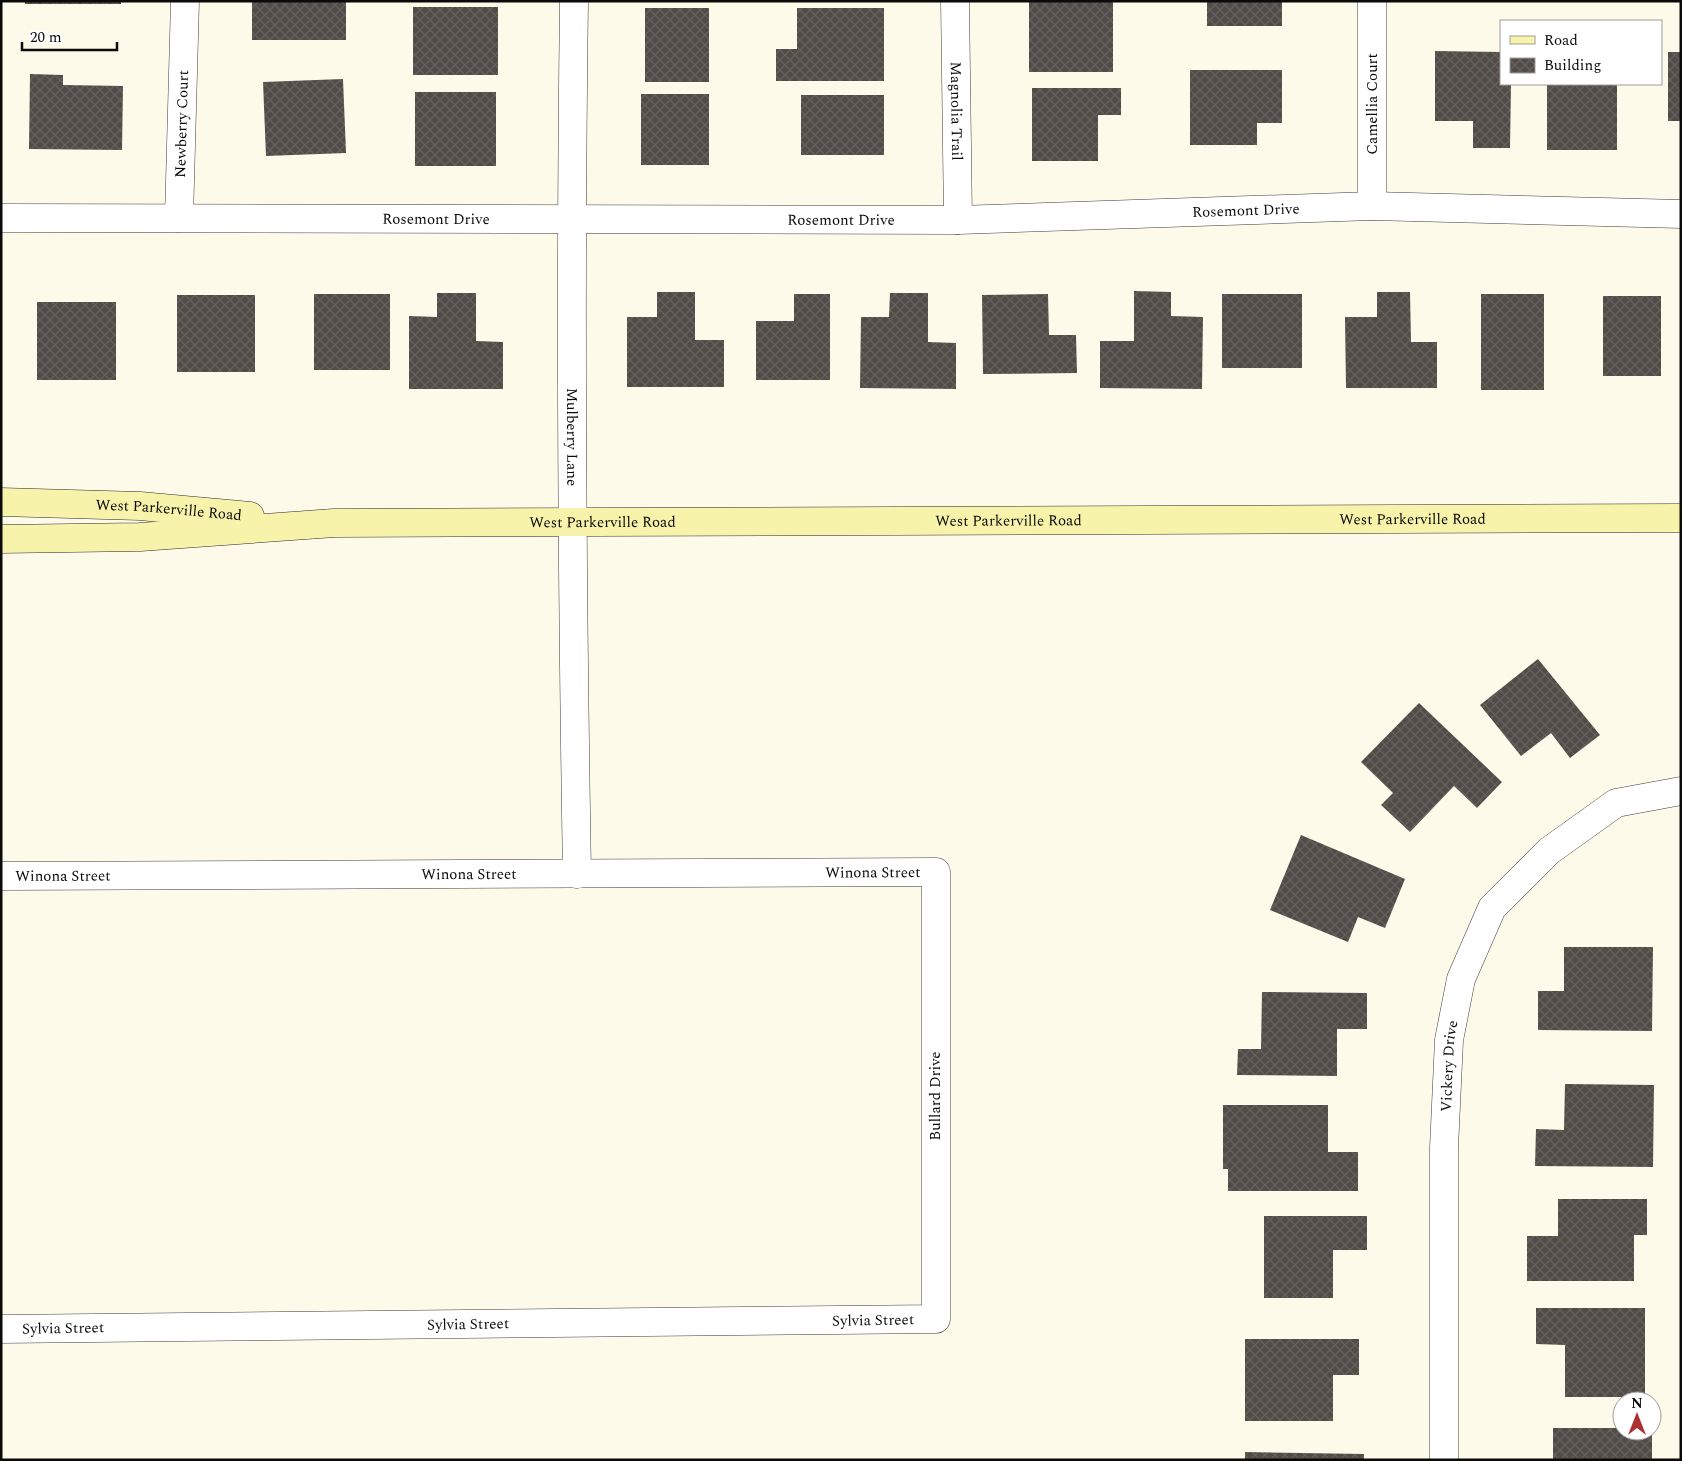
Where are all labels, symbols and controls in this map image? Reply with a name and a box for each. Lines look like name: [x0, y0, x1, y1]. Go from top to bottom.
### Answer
scale bar: [22, 20, 118, 52]
legend: [1500, 20, 1662, 85]
text: 20 m: [30, 26, 62, 49]
text: Road: [1544, 29, 1578, 52]
street label: Camellia Court: [1361, 53, 1384, 155]
text: Building: [1544, 54, 1601, 77]
street label: Magnolia Trail: [944, 61, 968, 161]
street label: Newberry Court: [169, 70, 195, 178]
street label: Rosemont Drive: [1192, 197, 1300, 224]
street label: Rosemont Drive: [382, 208, 490, 231]
street label: Rosemont Drive: [787, 209, 895, 232]
street label: Mulberry Lane: [560, 388, 583, 486]
street label: West Parkerville Road: [95, 494, 243, 527]
street label: West Parkerville Road: [1339, 508, 1486, 531]
street label: West Parkerville Road: [935, 509, 1082, 533]
street label: West Parkerville Road: [529, 511, 676, 534]
street label: Winona Street: [825, 861, 921, 884]
street label: Winona Street: [421, 863, 517, 886]
street label: Winona Street: [15, 865, 111, 888]
street label: Vickery Drive: [1435, 1018, 1465, 1113]
street label: Bullard Drive: [924, 1051, 947, 1141]
street label: Sylvia Street: [832, 1308, 914, 1333]
street label: Sylvia Street: [427, 1312, 509, 1337]
street label: Sylvia Street: [22, 1316, 104, 1341]
north arrow: [1612, 1391, 1662, 1441]
text: N: [1631, 1393, 1643, 1414]

